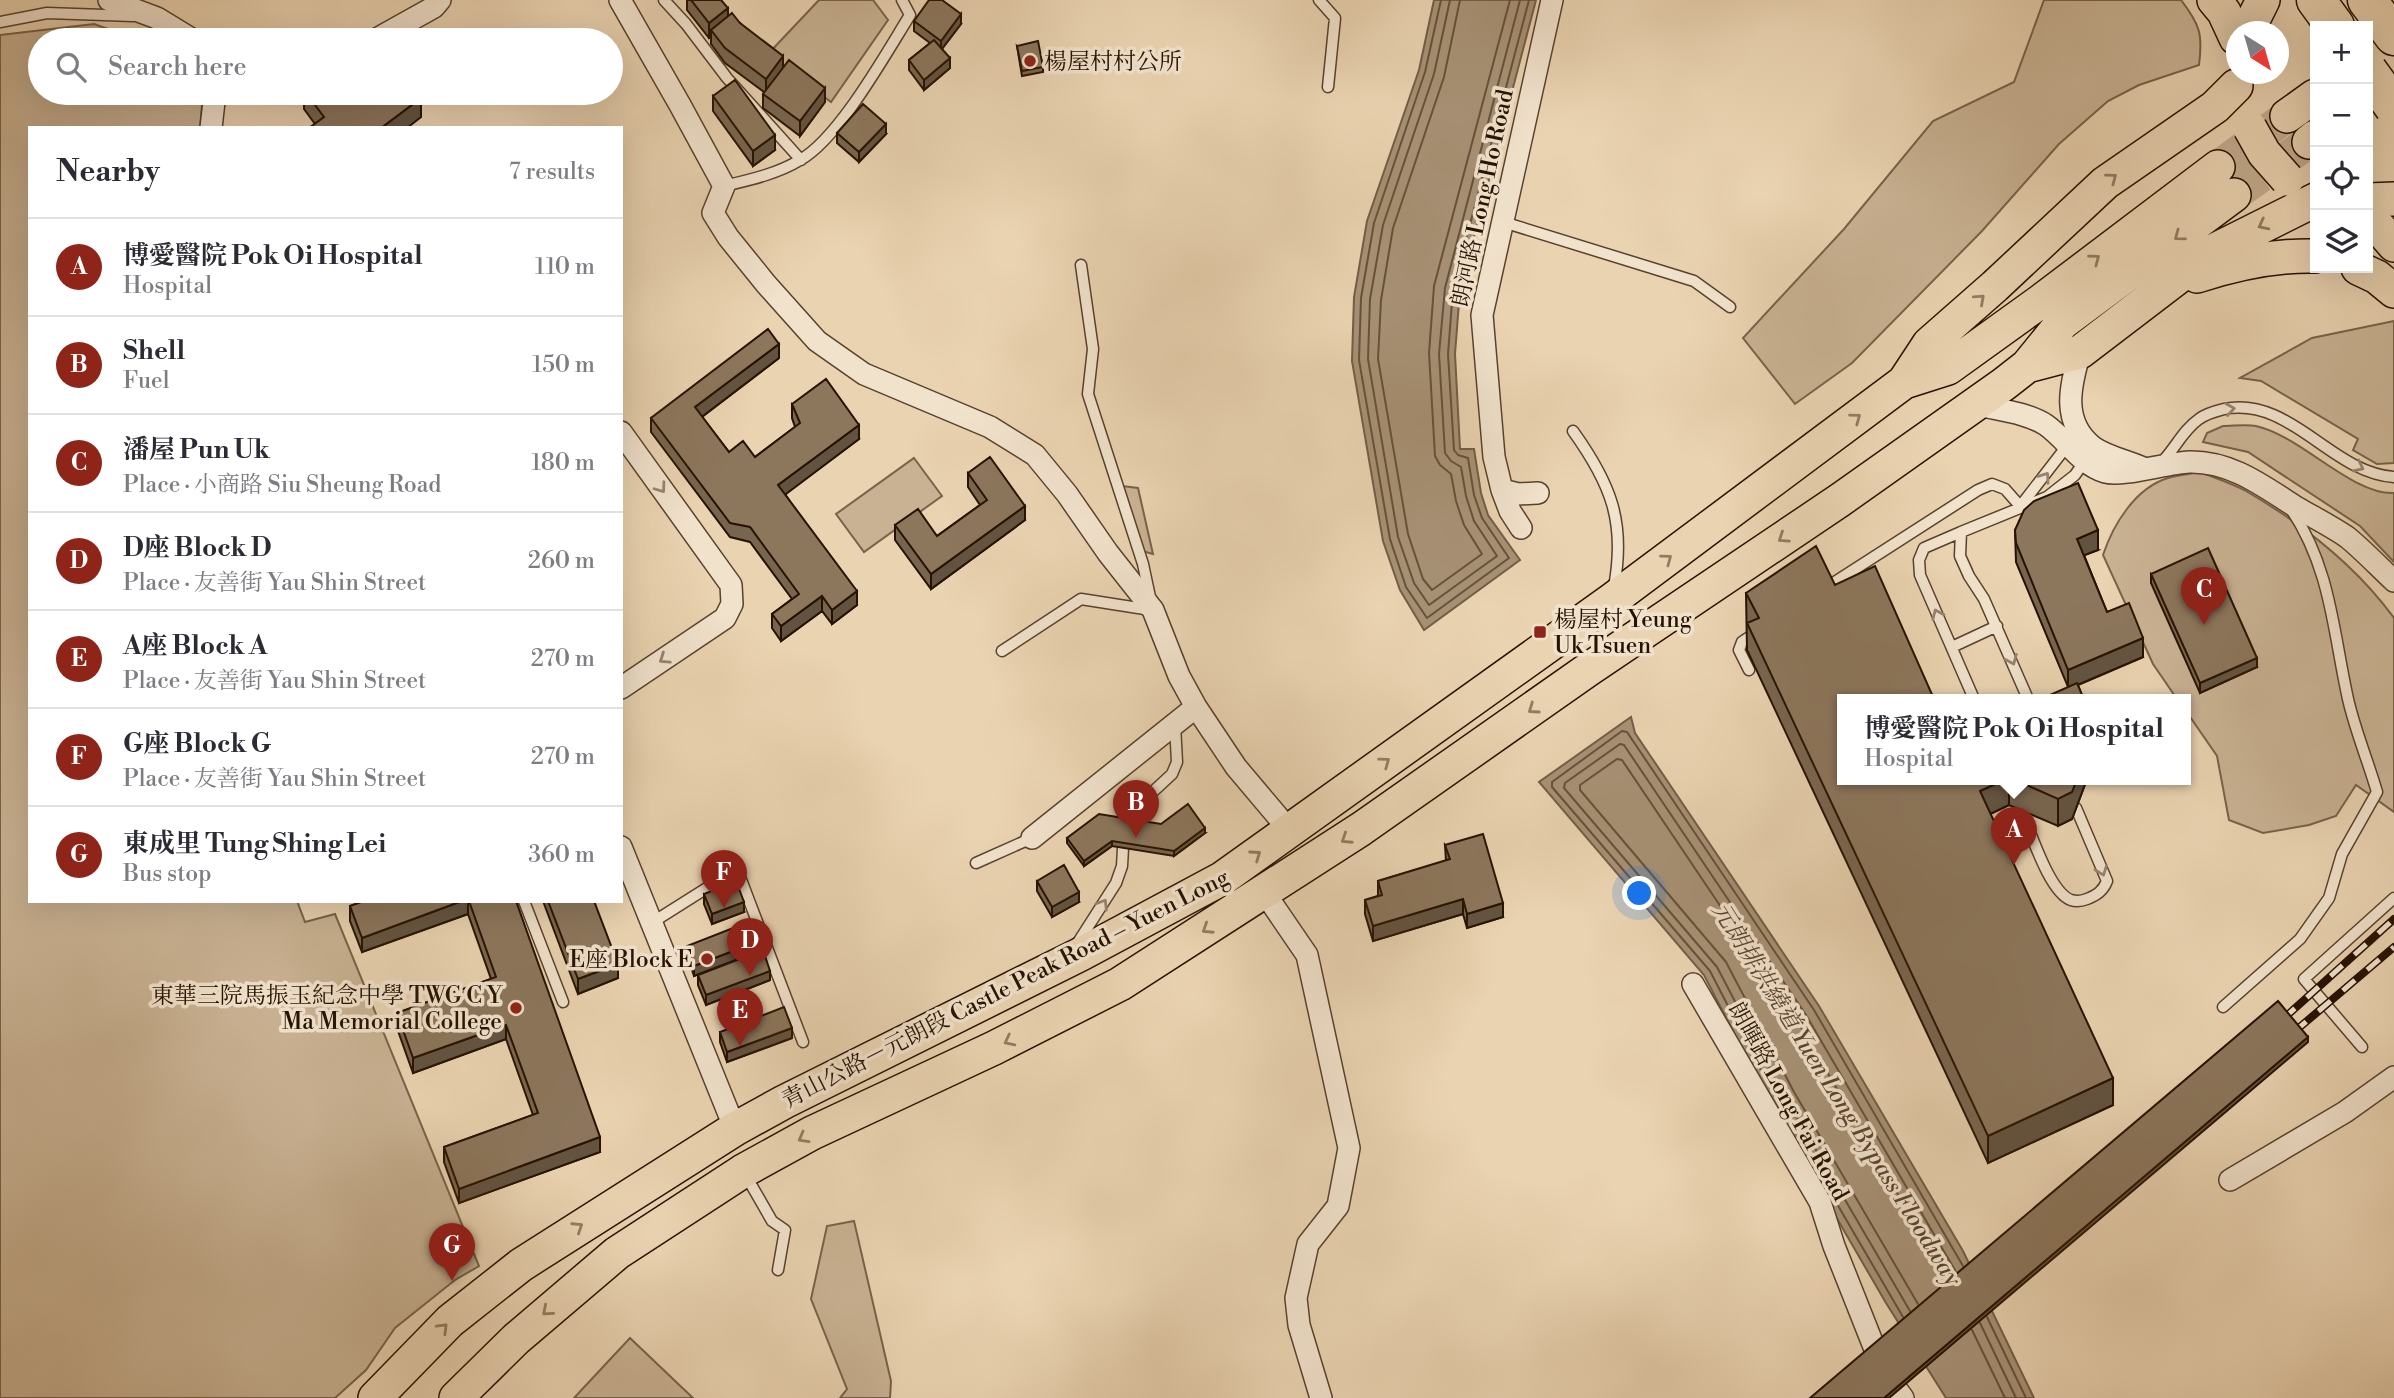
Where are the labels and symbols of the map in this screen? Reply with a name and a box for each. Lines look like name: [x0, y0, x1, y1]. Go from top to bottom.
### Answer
north arrow: [2226, 21, 2289, 84]
place label: 楊屋村村公所: [1044, 48, 1182, 76]
marker: 楊屋村村公所: [1022, 53, 1038, 69]
street label: 朗河路 Long Ho Road: [1446, 87, 1520, 310]
one-way arrow: [2104, 173, 2116, 186]
one-way arrow: [2258, 216, 2270, 230]
one-way arrow: [2175, 228, 2187, 240]
one-way arrow: [2088, 255, 2100, 267]
one-way arrow: [1972, 295, 1985, 307]
one-way arrow: [2225, 401, 2236, 416]
one-way arrow: [1848, 414, 1861, 426]
one-way arrow: [2352, 459, 2364, 473]
one-way arrow: [2036, 472, 2049, 485]
one-way arrow: [653, 480, 665, 493]
one-way arrow: [1778, 530, 1791, 542]
one-way arrow: [1659, 555, 1671, 568]
pin: C: [2181, 567, 2227, 625]
place label: 楊屋村 Yeung Uk Tsuen: [1554, 606, 1692, 660]
one-way arrow: [1931, 608, 1945, 621]
marker: 楊屋村 Yeung Uk Tsuen: [1532, 624, 1548, 640]
one-way arrow: [659, 651, 672, 664]
one-way arrow: [2004, 653, 2018, 666]
one-way arrow: [1528, 701, 1541, 713]
one-way arrow: [1377, 758, 1390, 771]
pin: B: [1113, 780, 1159, 838]
pin: A: [1991, 807, 2037, 865]
one-way arrow: [1341, 830, 1354, 843]
pin: F: [701, 850, 747, 908]
one-way arrow: [1248, 851, 1261, 863]
street label: 青山公路－元朗段 Castle Peak Road – Yuen Long: [777, 863, 1234, 1114]
one-way arrow: [2094, 865, 2108, 877]
your location: [1622, 876, 1656, 910]
water label: 元朗排洪繞道 Yuen Long Bypass Floodway: [1705, 897, 1967, 1292]
one-way arrow: [1094, 898, 1107, 911]
pin: D: [727, 918, 773, 976]
one-way arrow: [1201, 920, 1214, 933]
place label: E座 Block E: [569, 946, 693, 974]
marker: E座 Block E: [699, 951, 715, 967]
place label: 東華三院馬振玉紀念中學 TWG C Y Ma Memorial College: [151, 982, 504, 1036]
pin: E: [717, 988, 763, 1046]
street label: 朗暉路 Long Fai Road: [1722, 997, 1854, 1206]
marker: 東華三院馬振玉紀念中學 TWG C Y Ma Memorial College: [508, 1000, 524, 1016]
one-way arrow: [1004, 1032, 1016, 1046]
one-way arrow: [798, 1130, 811, 1143]
pin: G: [429, 1223, 475, 1281]
one-way arrow: [570, 1223, 583, 1235]
one-way arrow: [542, 1303, 555, 1315]
one-way arrow: [435, 1323, 448, 1336]

